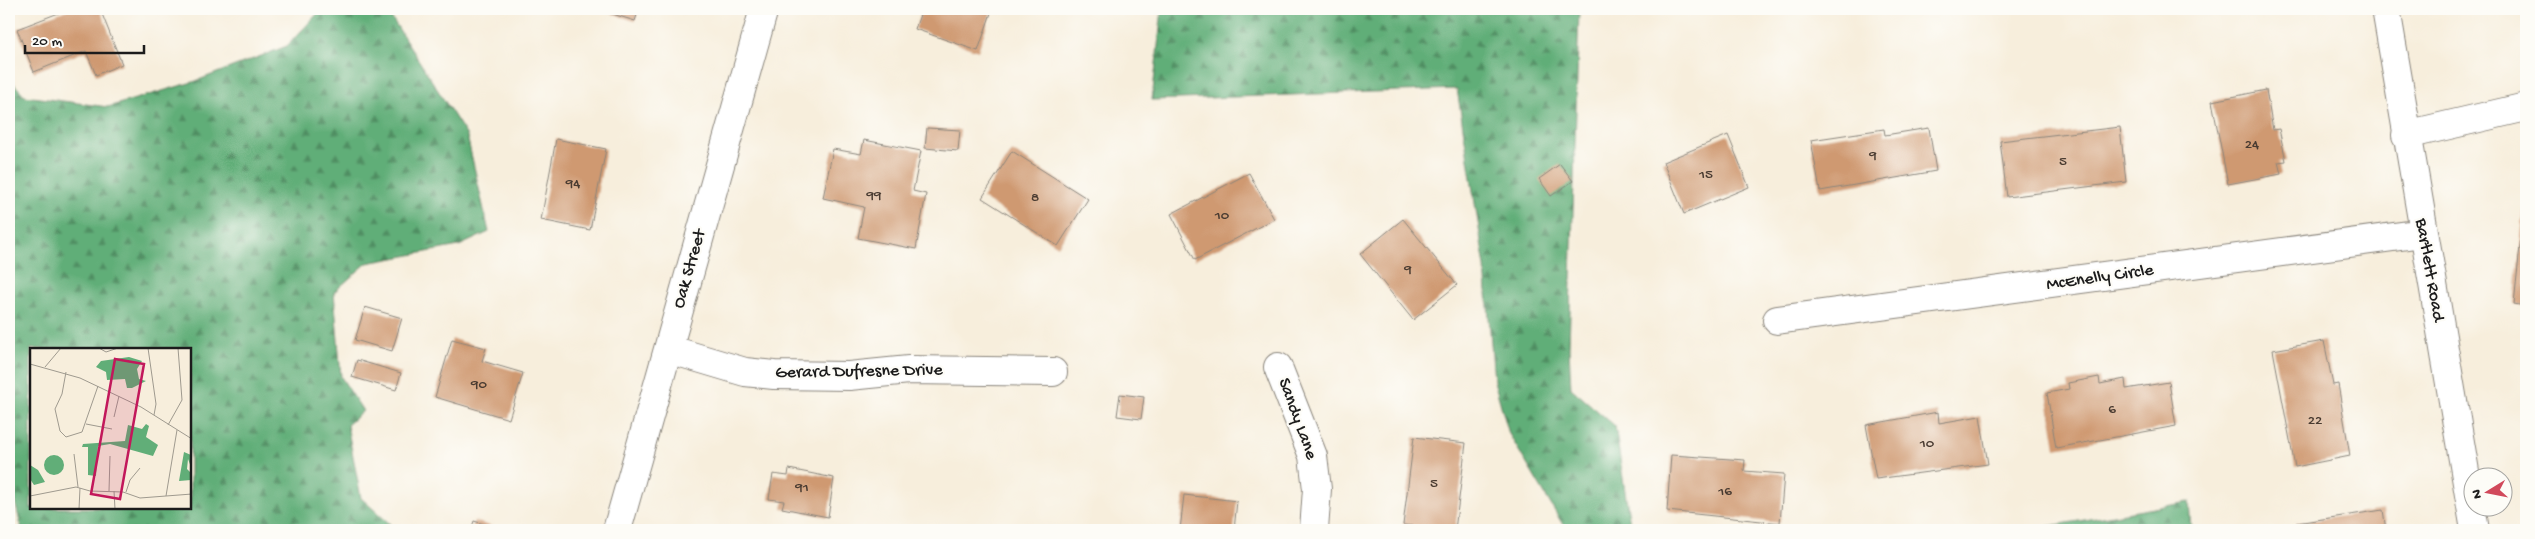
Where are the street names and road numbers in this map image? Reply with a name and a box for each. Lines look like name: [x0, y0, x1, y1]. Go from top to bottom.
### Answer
street label: Bartlett Road: [2409, 216, 2449, 325]
street label: Oak Street: [669, 226, 712, 311]
street label: McEnelly Circle: [2045, 260, 2156, 296]
street label: Gerard Dufresne Drive: [775, 360, 944, 384]
street label: Sandy Lane: [1273, 375, 1322, 463]

